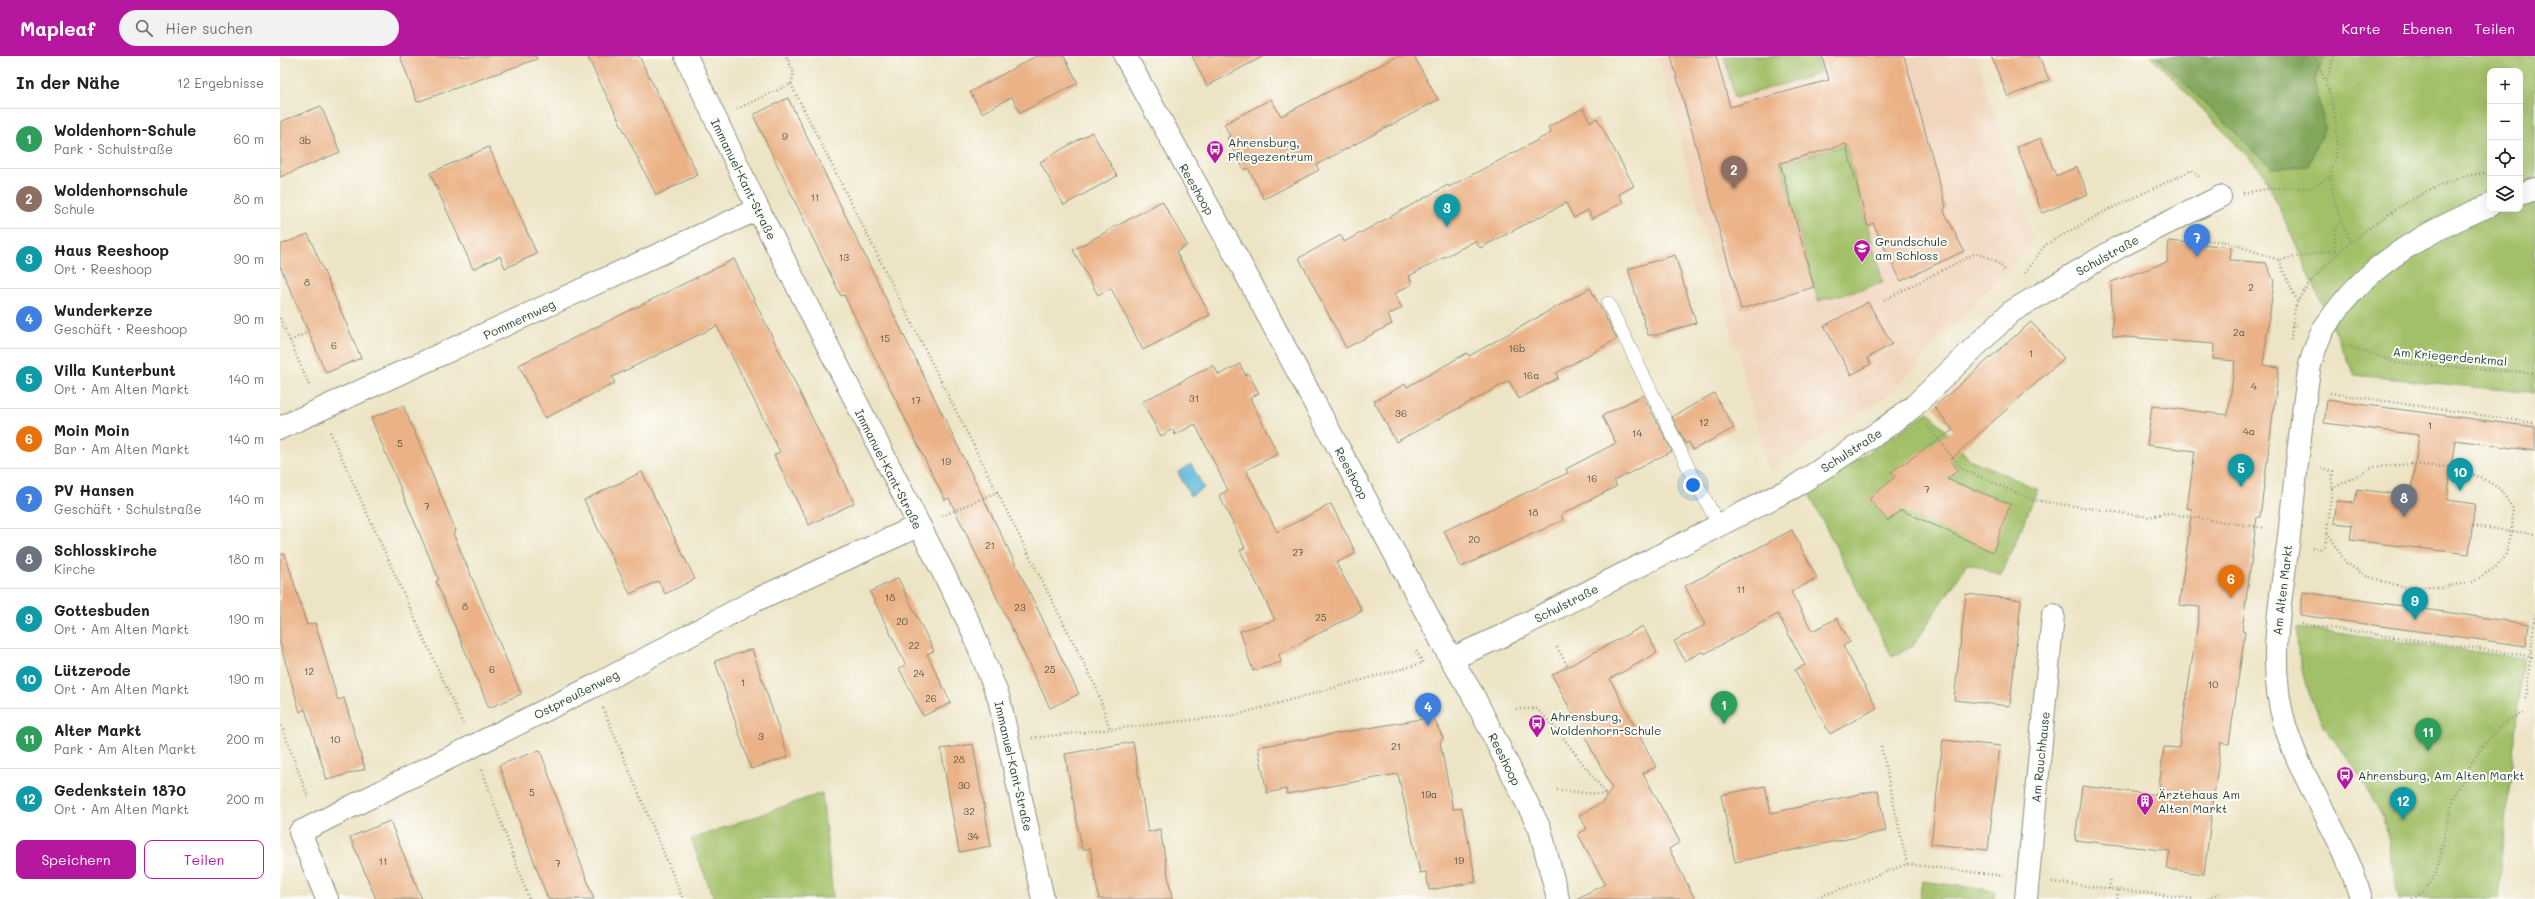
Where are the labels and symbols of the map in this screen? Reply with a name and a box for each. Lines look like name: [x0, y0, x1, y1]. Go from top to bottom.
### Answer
street label: Immanuel-Kant-Straße: [708, 116, 780, 242]
house number: 9: [782, 129, 788, 143]
house number: 3b: [299, 133, 311, 147]
place label: Ahrensburg, Pflegezentrum: [1228, 134, 1313, 164]
bus stop icon: Ahrensburg, Pflegezentrum: [1205, 139, 1225, 164]
pin: 2: [1721, 156, 1747, 189]
street label: Reeshoop: [1176, 160, 1218, 218]
house number: 11: [811, 190, 819, 204]
pin: 3: [1434, 194, 1460, 227]
pin: 7: [2184, 224, 2210, 257]
street label: Schulstraße: [2073, 231, 2141, 279]
place label: Grundschule am Schloss: [1875, 233, 1947, 263]
school or university icon: Grundschule am Schloss: [1852, 238, 1872, 263]
house number: 13: [839, 250, 849, 264]
house number: 8: [304, 275, 310, 289]
house number: 2: [2248, 280, 2254, 294]
street label: Pommernweg: [481, 295, 557, 343]
house number: 2a: [2233, 325, 2245, 339]
house number: 15: [880, 331, 890, 345]
house number: 6: [331, 338, 337, 352]
house number: 16b: [1509, 341, 1525, 355]
street label: Am Kriegerdenkmal: [2392, 343, 2508, 369]
house number: 1: [2029, 346, 2033, 360]
house number: 16a: [1523, 368, 1539, 382]
house number: 4: [2251, 379, 2257, 393]
house number: 31: [1189, 391, 1199, 405]
house number: 17: [911, 393, 921, 407]
street label: Immanuel-Kant-Straße: [852, 406, 926, 532]
house number: 36: [1395, 406, 1407, 420]
house number: 12: [1699, 415, 1709, 429]
house number: 1: [2428, 418, 2432, 432]
street label: Schulstraße: [1817, 424, 1885, 476]
house number: 4a: [2243, 424, 2255, 438]
house number: 14: [1632, 426, 1642, 440]
house number: 5: [397, 436, 403, 450]
street label: Reeshoop: [1332, 444, 1372, 502]
house number: 19: [941, 454, 951, 468]
pin: 5: [2228, 454, 2254, 487]
pin: 10: [2447, 458, 2473, 491]
house number: 16: [1587, 471, 1597, 485]
your location: [1683, 475, 1703, 495]
house number: 7: [1924, 482, 1930, 496]
pin: 8: [2391, 484, 2417, 517]
house number: 7: [424, 499, 430, 513]
house number: 18: [1528, 505, 1538, 519]
house number: 20: [1468, 532, 1480, 546]
house number: 21: [985, 538, 995, 552]
street label: Am Alten Markt: [2269, 544, 2295, 636]
house number: 27: [1292, 545, 1304, 559]
pin: 6: [2218, 565, 2244, 598]
street label: Schulstraße: [1531, 580, 1601, 626]
house number: 11: [1737, 582, 1745, 596]
pin: 9: [2402, 587, 2428, 620]
house number: 18: [885, 590, 895, 604]
house number: 8: [462, 599, 468, 613]
house number: 23: [1014, 600, 1026, 614]
house number: 25: [1315, 610, 1327, 624]
house number: 20: [896, 614, 908, 628]
house number: 22: [908, 638, 920, 652]
house number: 6: [489, 662, 495, 676]
house number: 25: [1044, 662, 1056, 676]
house number: 12: [304, 664, 314, 678]
street label: Ostpreußenweg: [531, 666, 621, 722]
house number: 24: [913, 666, 925, 680]
house number: 1: [741, 675, 745, 689]
house number: 10: [2208, 677, 2218, 691]
house number: 26: [925, 691, 937, 705]
pin: 1: [1711, 691, 1737, 724]
pin: 4: [1415, 693, 1441, 726]
street label: Immanuel-Kant-Straße: [991, 699, 1037, 833]
place label: Ahrensburg, Woldenhorn-Schule: [1550, 708, 1662, 738]
street label: Am Rauchhause: [2027, 711, 2053, 803]
bus stop icon: Ahrensburg, Woldenhorn-Schule: [1527, 713, 1547, 738]
pin: 11: [2415, 718, 2441, 751]
house number: 3: [758, 729, 764, 743]
street label: Reeshoop: [1485, 730, 1525, 788]
house number: 10: [330, 732, 340, 746]
house number: 21: [1391, 739, 1401, 753]
house number: 28: [953, 752, 965, 766]
bus stop icon: Ahrensburg, Am Alten Markt: [2335, 765, 2355, 790]
place label: Ahrensburg, Am Alten Markt: [2358, 767, 2525, 783]
house number: 30: [958, 778, 970, 792]
house number: 5: [529, 785, 535, 799]
place label: Ärztehaus Am Alten Markt: [2158, 786, 2240, 816]
house number: 19a: [1421, 787, 1437, 801]
pin: 12: [2390, 787, 2416, 820]
building icon: Ärztehaus Am Alten Markt: [2135, 791, 2155, 816]
house number: 32: [963, 804, 975, 818]
house number: 34: [967, 829, 979, 843]
house number: 19: [1454, 853, 1464, 867]
house number: 11: [379, 854, 387, 868]
house number: 7: [555, 856, 561, 870]

